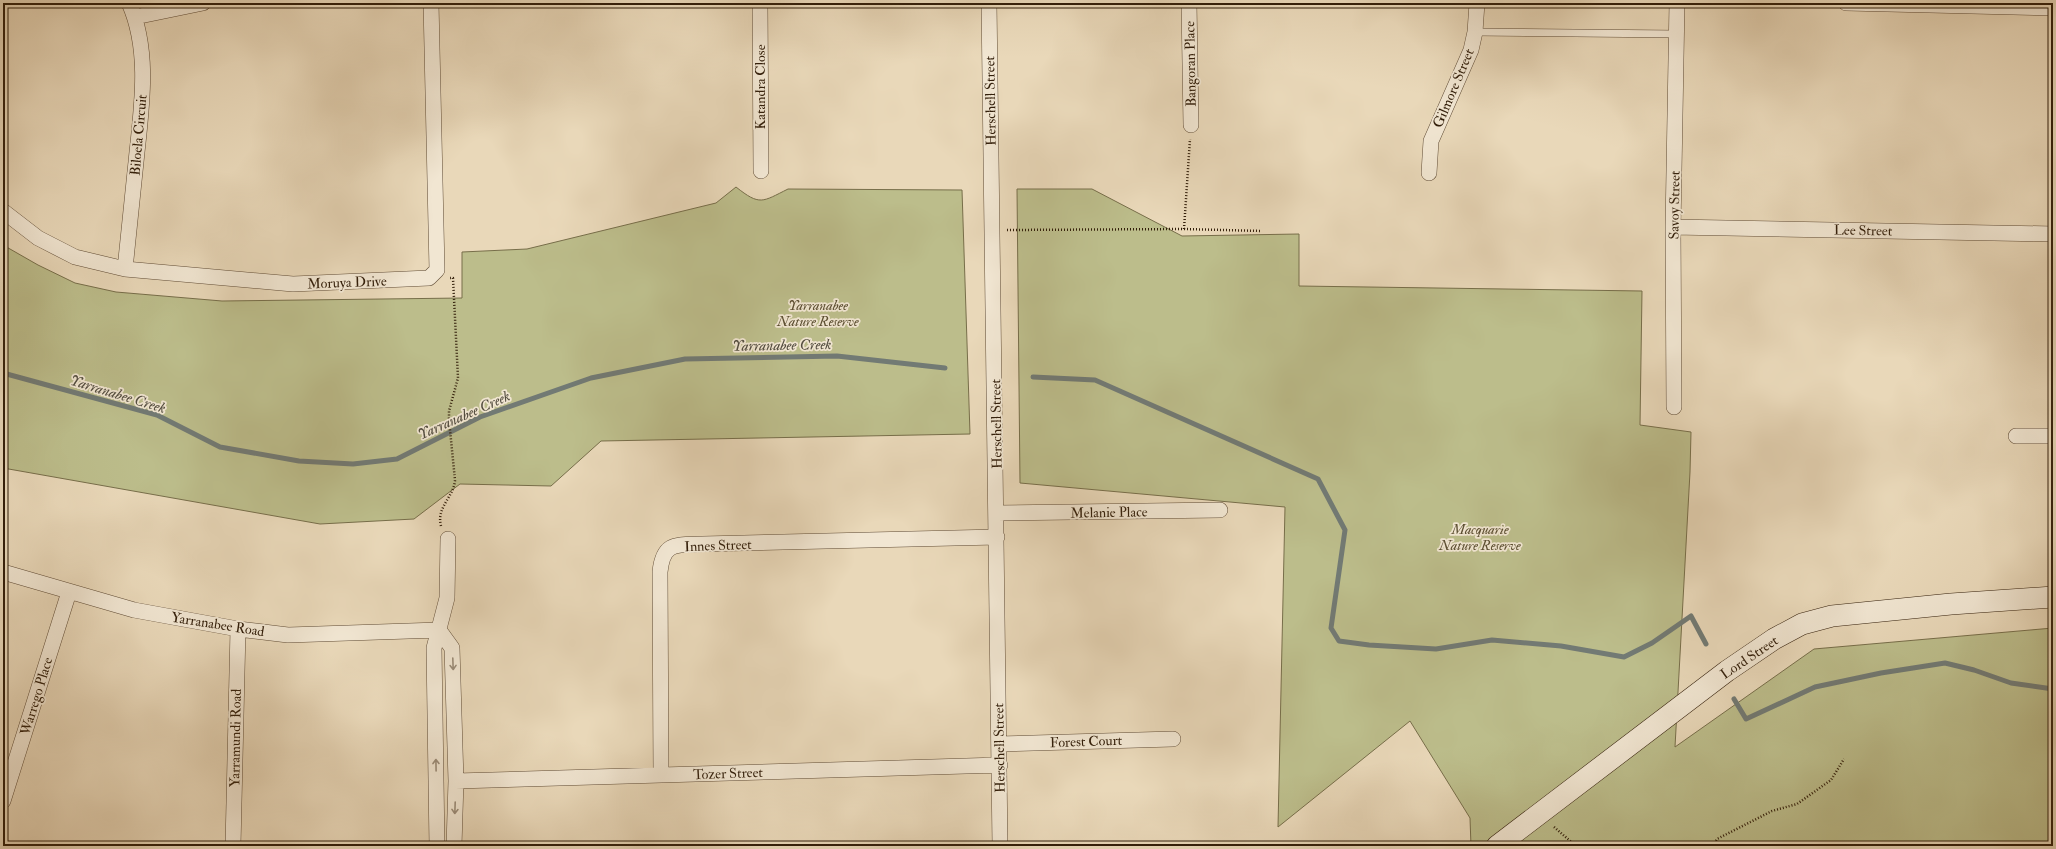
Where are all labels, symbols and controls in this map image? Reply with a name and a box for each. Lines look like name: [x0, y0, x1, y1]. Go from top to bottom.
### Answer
street label: Bangoran Place: [1181, 21, 1200, 107]
street label: Katandra Close: [752, 44, 769, 129]
street label: Gilmore Street: [1429, 46, 1478, 130]
street label: Herschell Street: [981, 55, 1000, 146]
street label: Biloela Circuit: [126, 93, 151, 176]
street label: Savoy Street: [1665, 170, 1685, 240]
street label: Lee Street: [1834, 221, 1893, 240]
street label: Moruya Drive: [307, 273, 387, 293]
park label: Yarranabee Nature Reserve: [776, 297, 859, 330]
water label: Yarranabee Creek: [732, 335, 832, 356]
water label: Yarranabee Creek: [68, 371, 168, 418]
street label: Herschell Street: [987, 378, 1006, 469]
water label: Yarranabee Creek: [415, 387, 513, 444]
street label: Melanie Place: [1070, 503, 1148, 522]
park label: Macquarie Nature Reserve: [1438, 521, 1521, 554]
street label: Innes Street: [684, 536, 752, 555]
street label: Yarranabee Road: [170, 609, 266, 640]
street label: Lord Street: [1717, 632, 1782, 683]
street label: Warrego Place: [16, 655, 56, 738]
one-way arrow: [449, 657, 457, 670]
street label: Yarramundi Road: [226, 689, 245, 787]
street label: Herschell Street: [990, 702, 1009, 793]
street label: Forest Court: [1049, 732, 1123, 751]
one-way arrow: [432, 759, 440, 772]
street label: Tozer Street: [693, 764, 764, 783]
one-way arrow: [452, 801, 459, 814]

